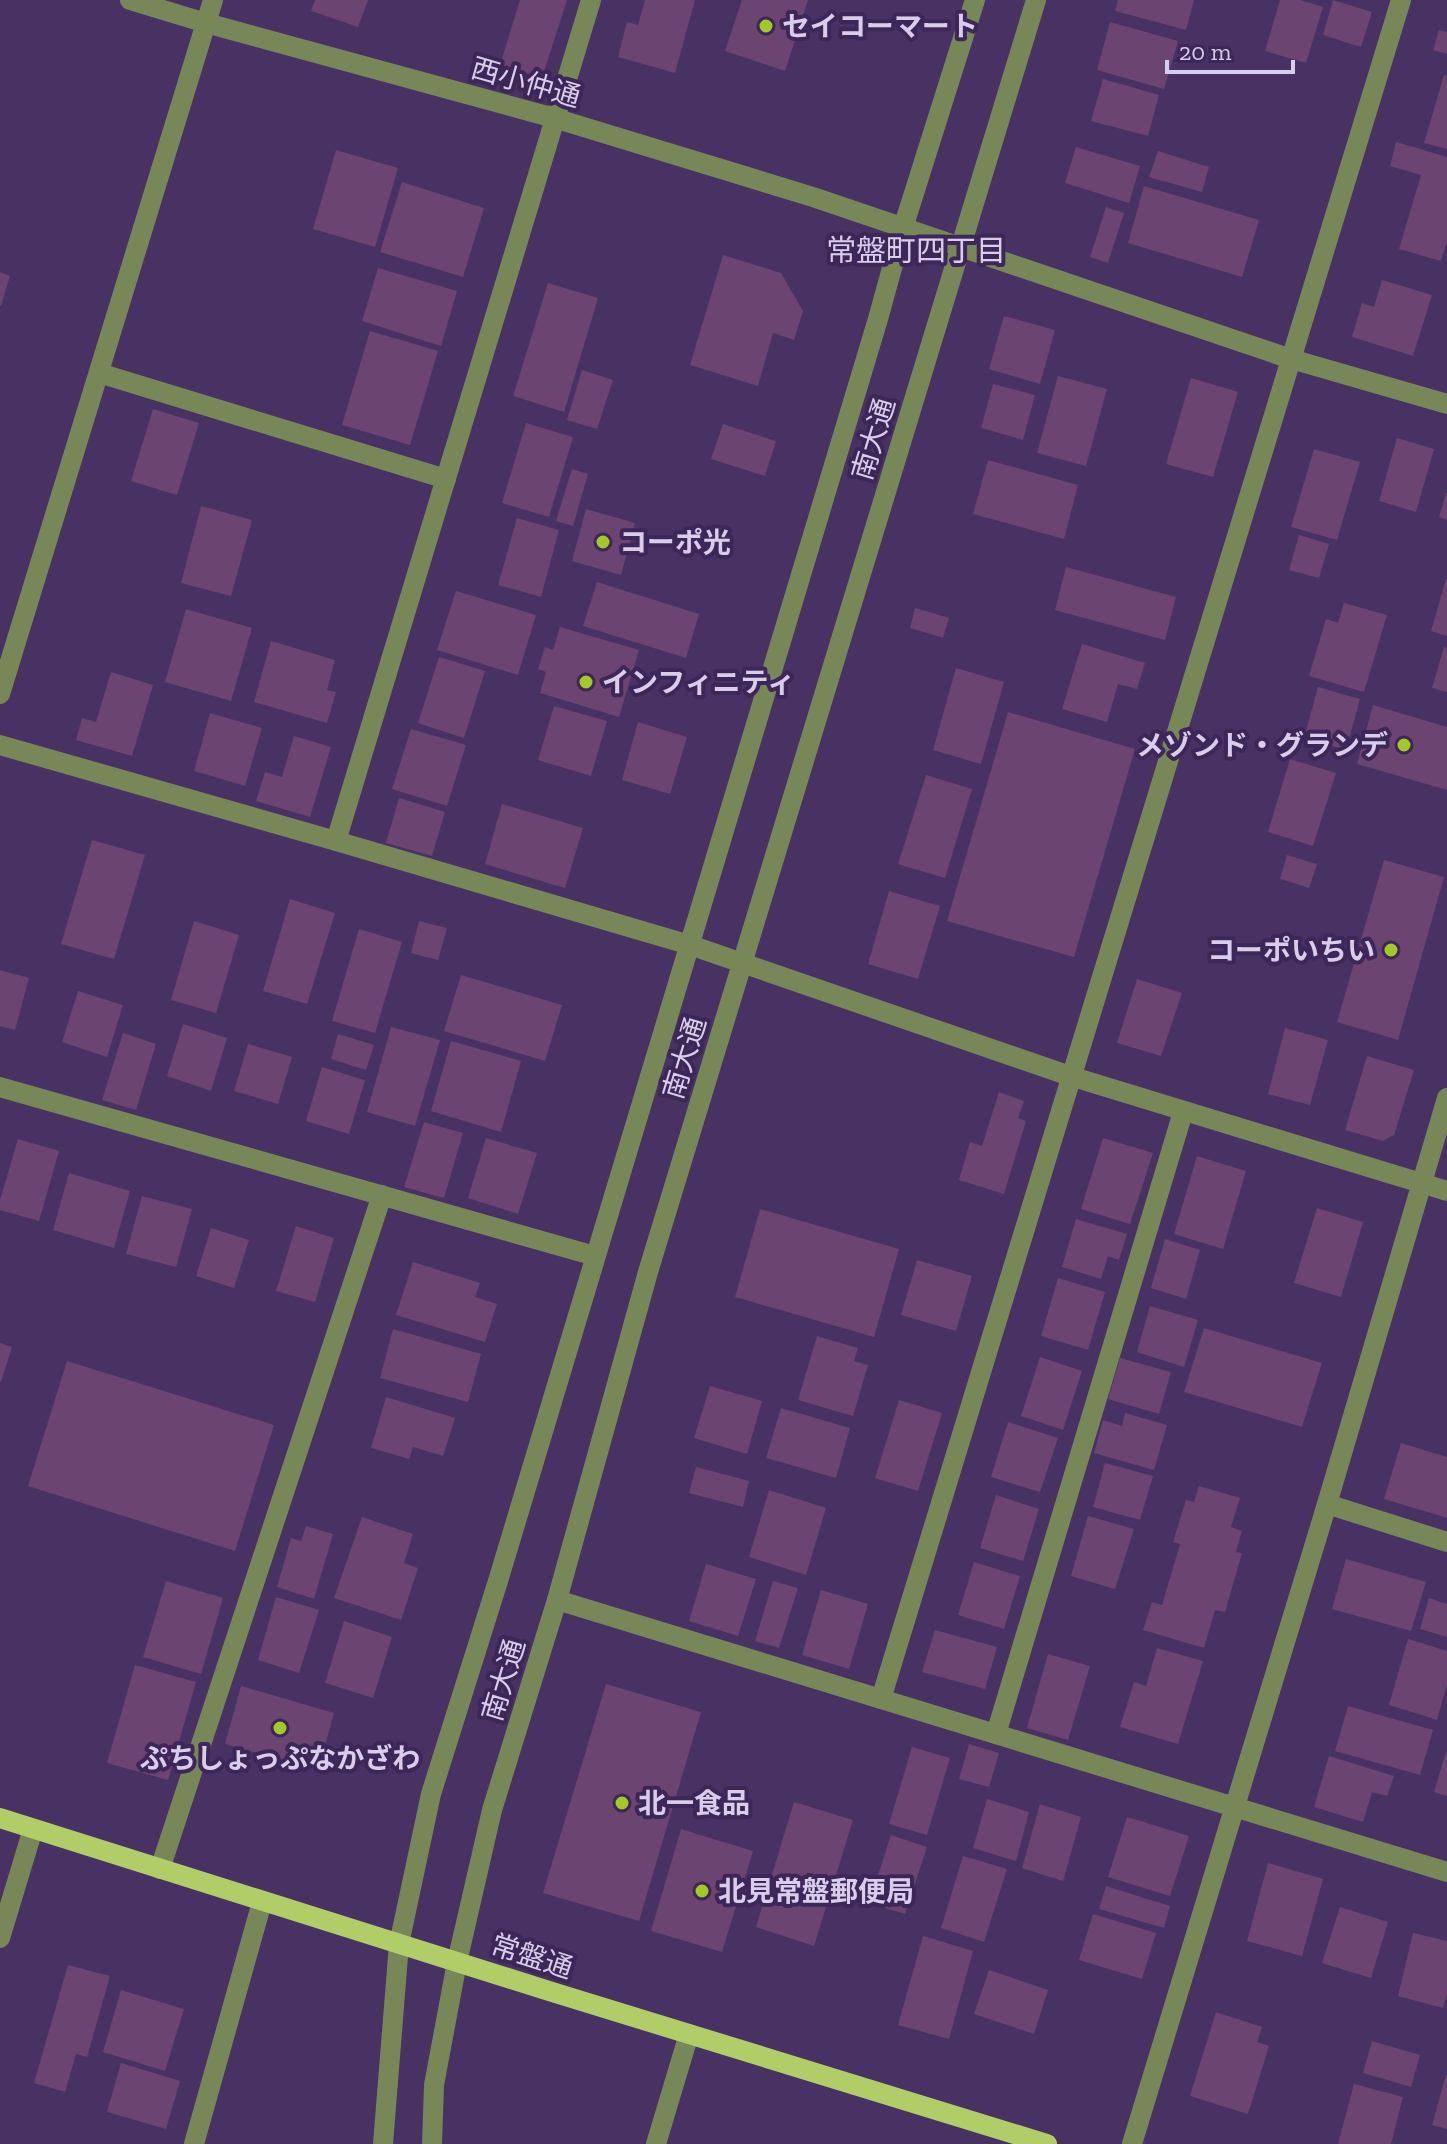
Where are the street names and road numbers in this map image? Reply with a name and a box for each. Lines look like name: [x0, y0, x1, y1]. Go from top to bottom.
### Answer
street label: 西小仲通: [467, 51, 584, 114]
street label: 南大通: [845, 394, 902, 484]
street label: 南大通: [656, 1013, 713, 1103]
street label: 南大通: [475, 1635, 532, 1725]
street label: 常盤通: [487, 1928, 577, 1985]

